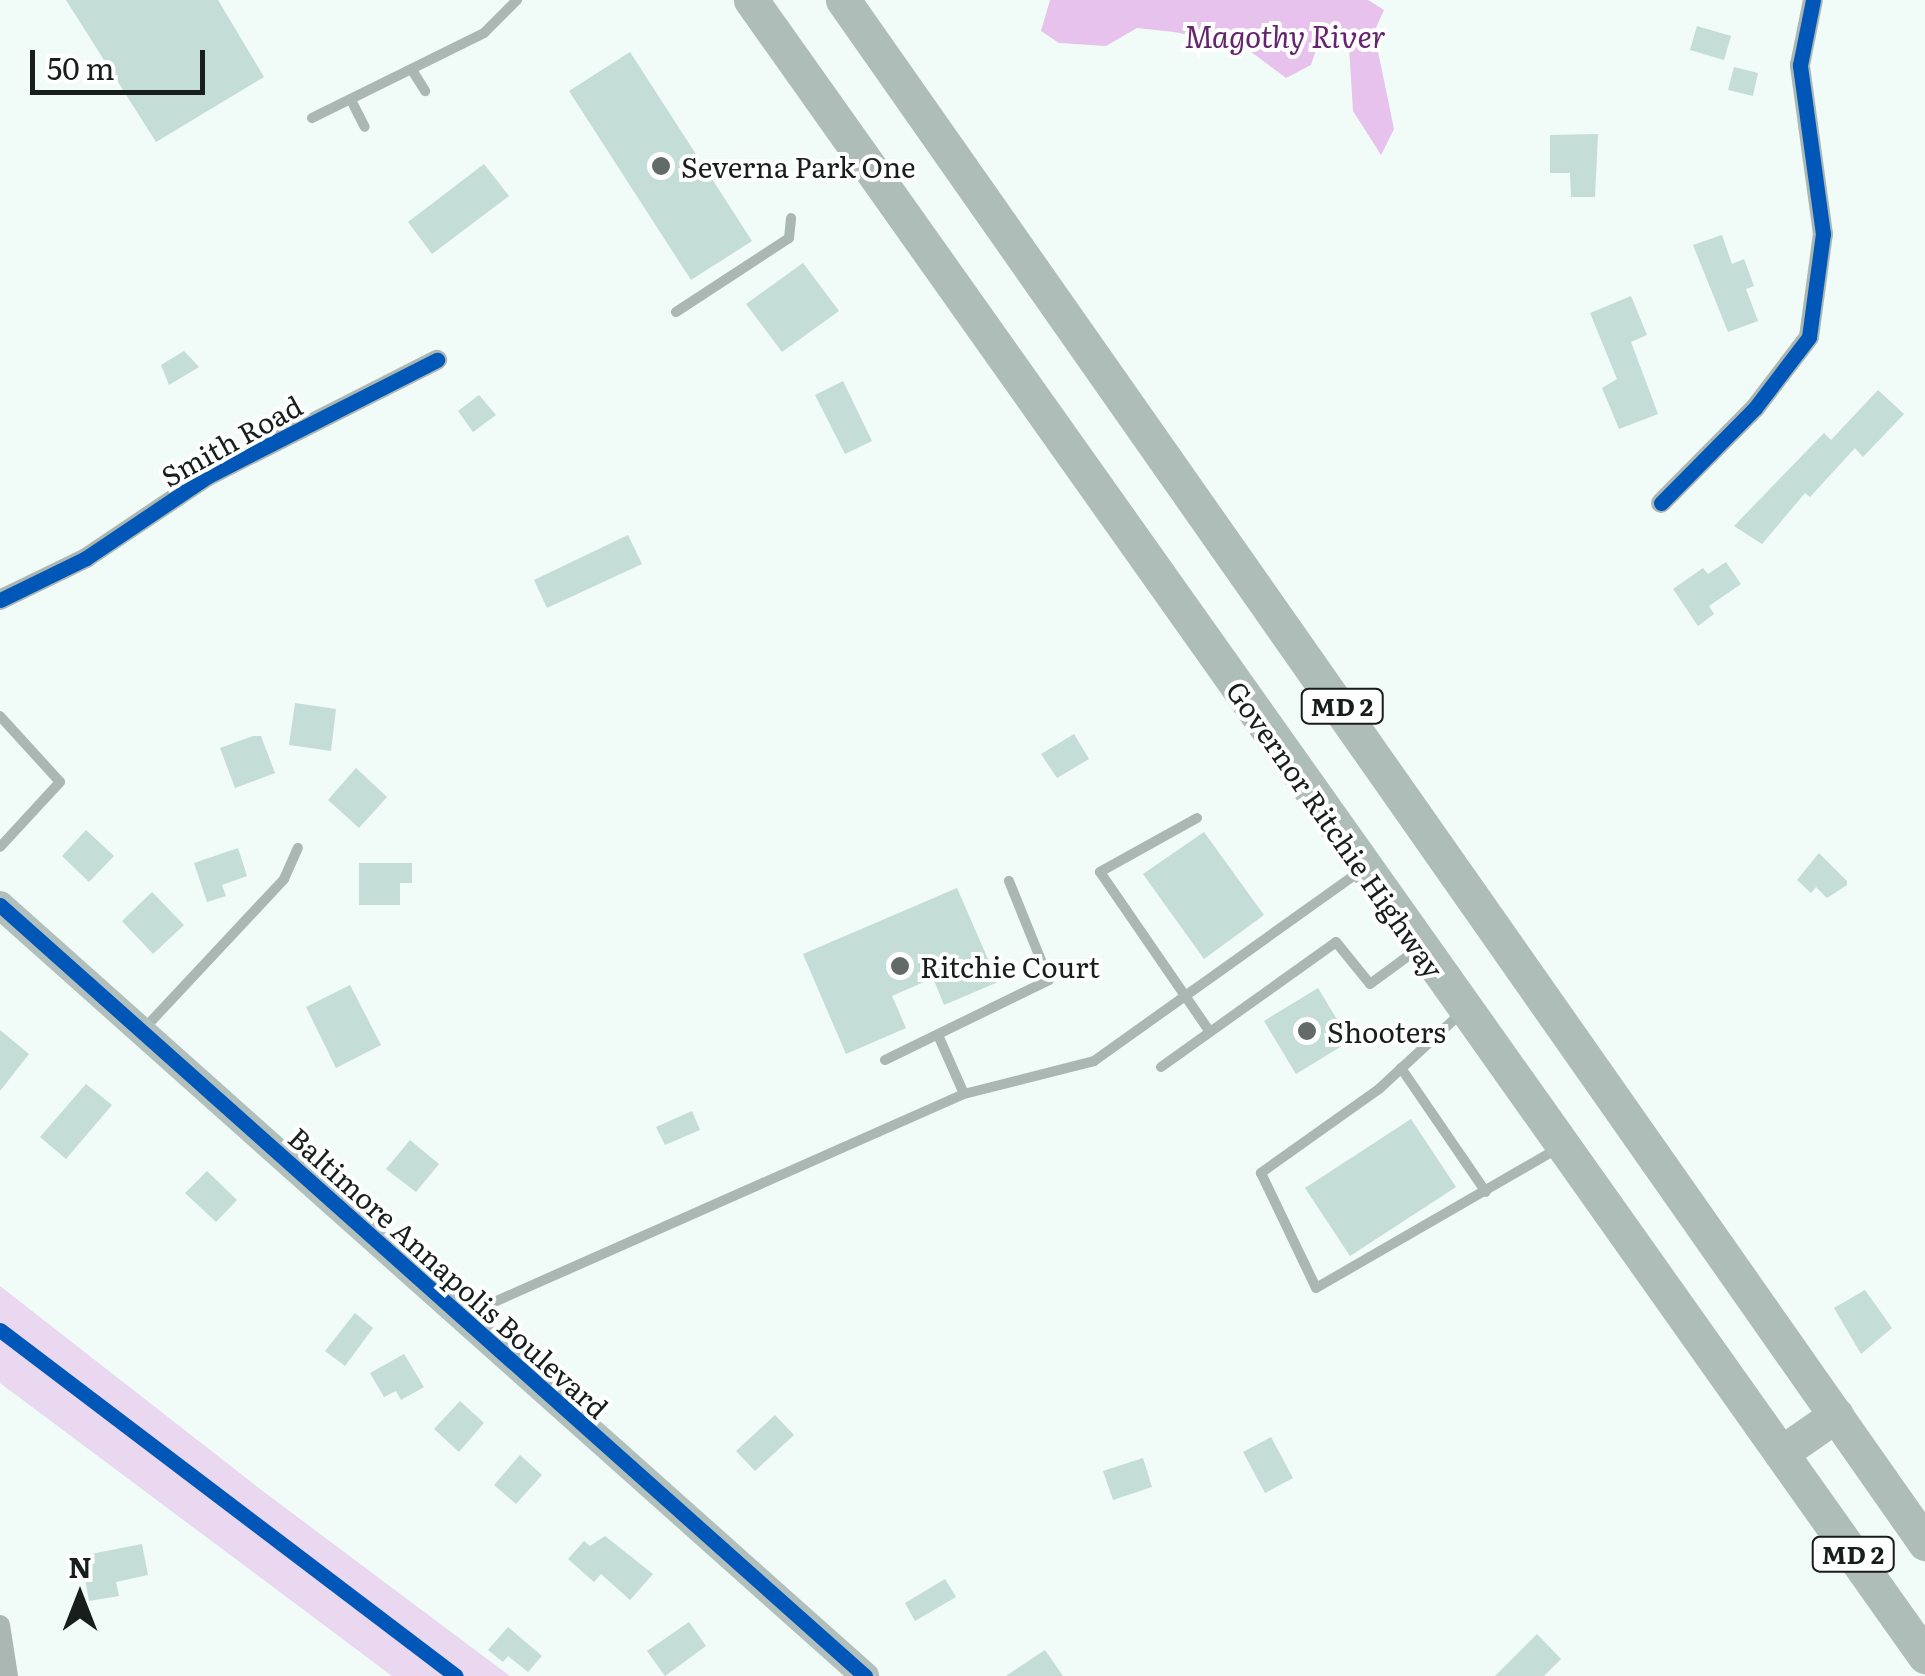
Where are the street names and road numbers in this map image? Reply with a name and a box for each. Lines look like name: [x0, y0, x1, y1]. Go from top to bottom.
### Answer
street label: Smith Road: [155, 388, 307, 492]
street label: Governor Ritchie Highway: [1221, 674, 1451, 984]
road number: MD 2: [1300, 686, 1384, 726]
street label: Baltimore Annapolis Boulevard: [282, 1120, 616, 1424]
road number: MD 2: [1810, 1534, 1896, 1574]

